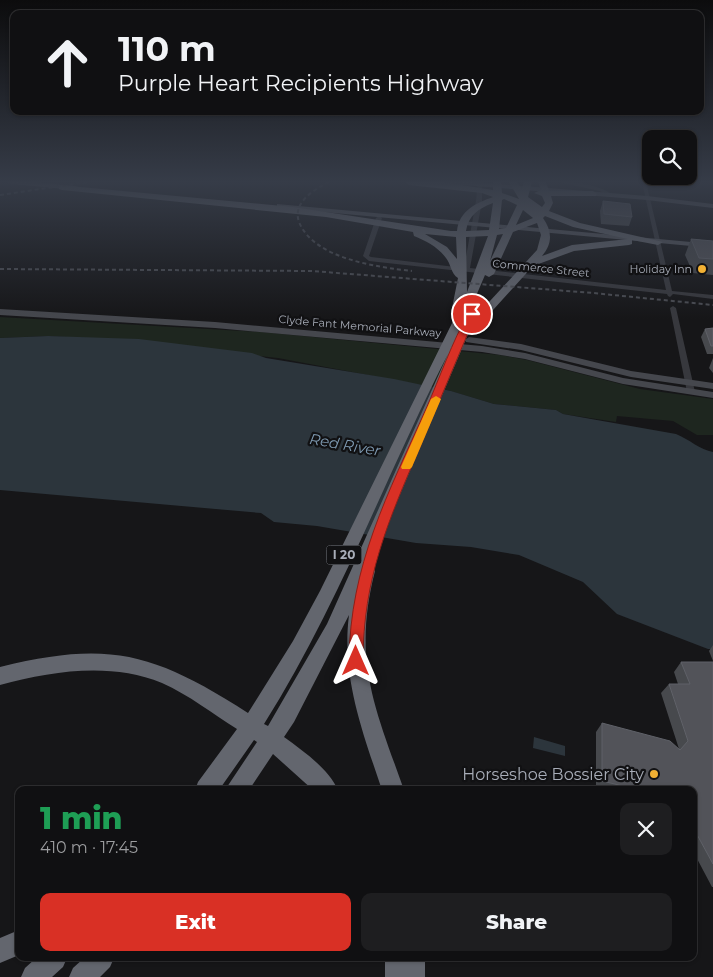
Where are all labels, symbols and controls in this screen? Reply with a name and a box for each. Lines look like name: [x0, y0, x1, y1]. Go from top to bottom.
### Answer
text: 110 m: [118, 27, 216, 70]
icon: ahead: [35, 30, 100, 95]
text: Purple Heart Recipients Highway: [118, 70, 483, 97]
map controls: [642, 130, 697, 185]
button: search: [642, 130, 697, 185]
street label: Commerce Street: [492, 256, 591, 280]
place label: Holiday Inn: [629, 262, 692, 276]
marker: Holiday Inn: [696, 263, 708, 275]
pin: [451, 293, 493, 335]
icon: arrive: [458, 300, 486, 328]
street label: Clyde Fant Memorial Parkway: [278, 312, 442, 340]
water label: Red River: [308, 429, 383, 460]
road number: I 20: [326, 546, 362, 564]
position arrow: [329, 634, 381, 686]
place label: Horseshoe Bossier City: [462, 765, 644, 784]
marker: Horseshoe Bossier City: [648, 768, 660, 780]
text: 1 min: [40, 800, 123, 837]
button: close: [620, 803, 672, 855]
text: 410 m · 17:45: [40, 838, 138, 857]
button: Exit: [40, 893, 351, 951]
button: Share: [361, 893, 672, 951]

